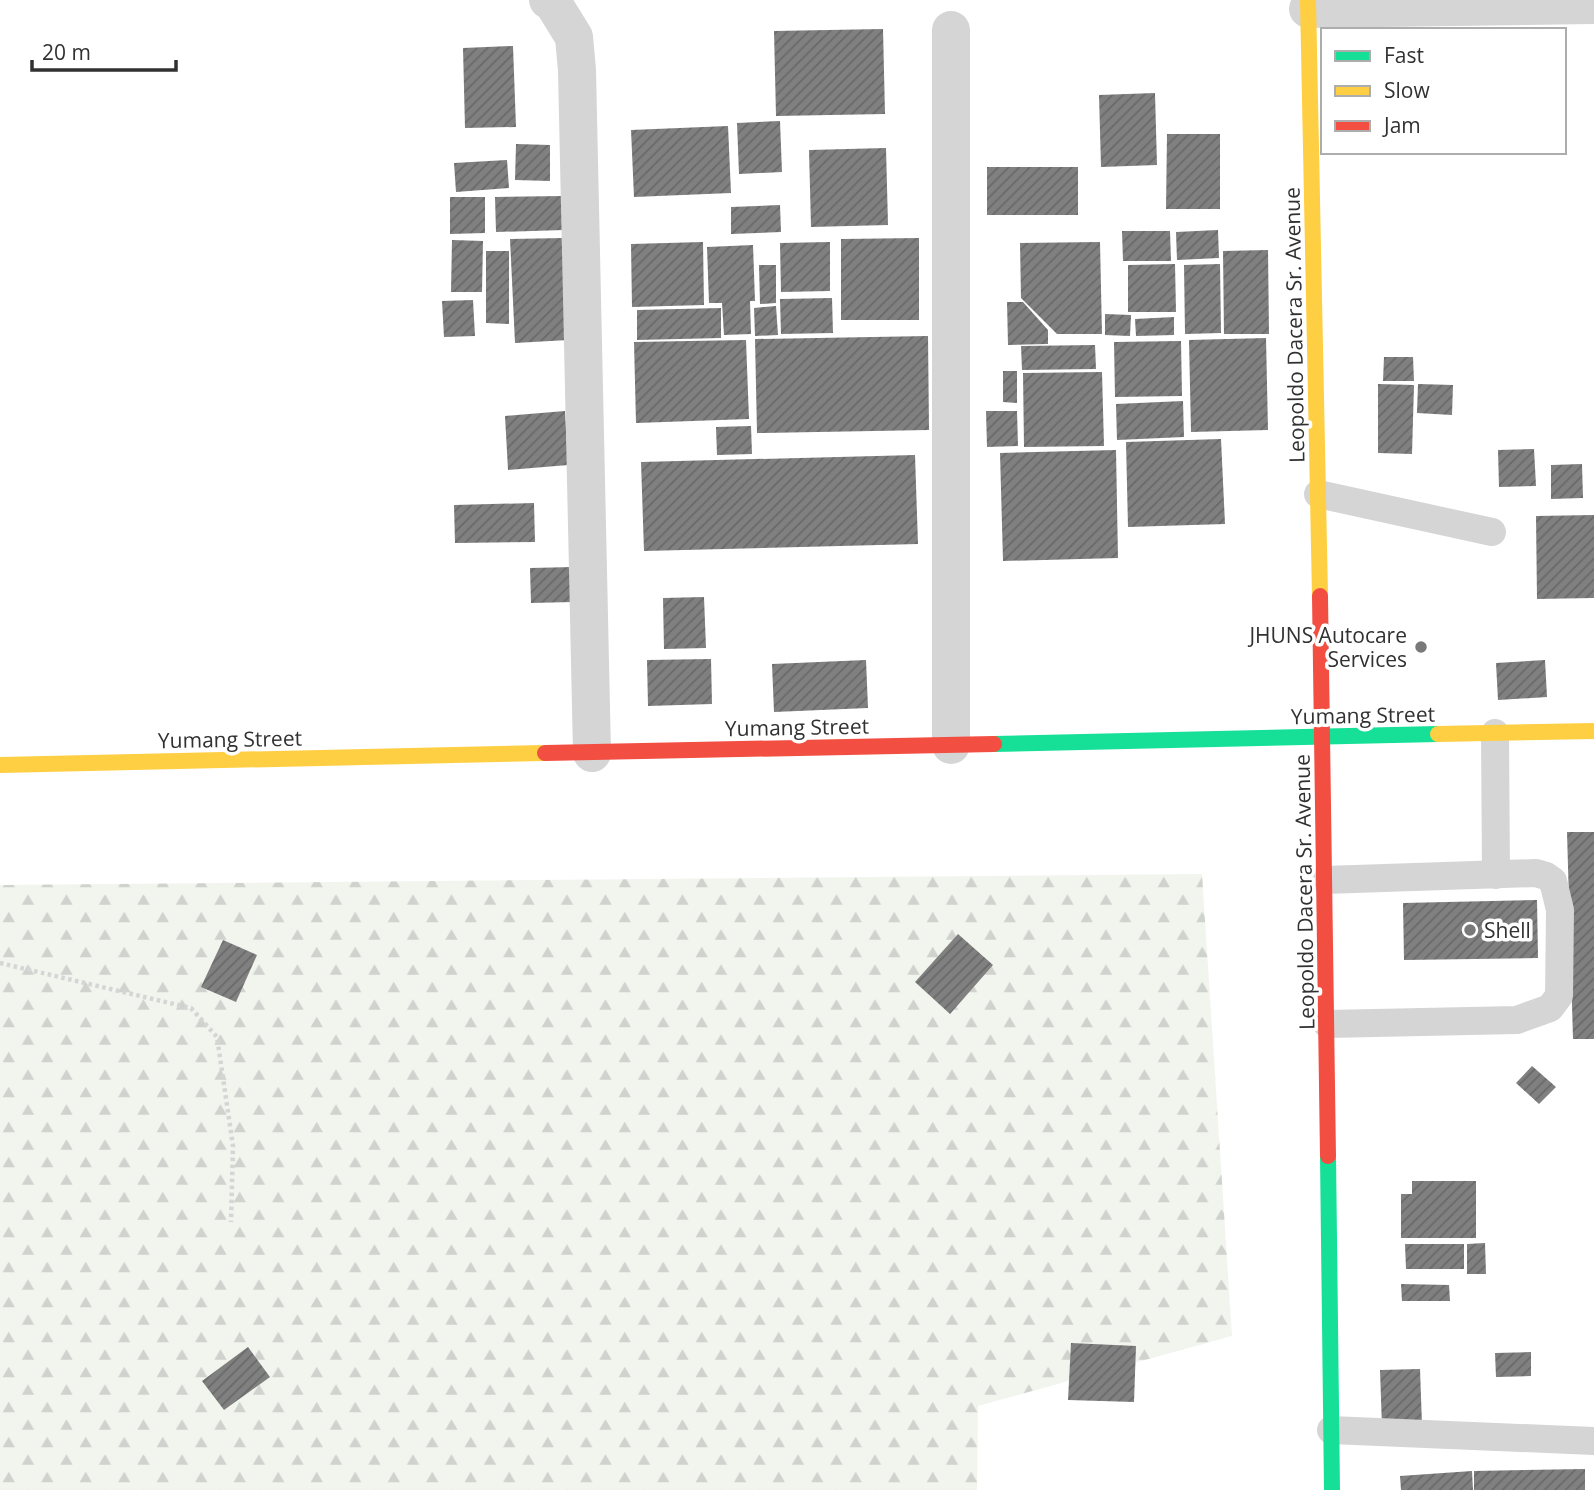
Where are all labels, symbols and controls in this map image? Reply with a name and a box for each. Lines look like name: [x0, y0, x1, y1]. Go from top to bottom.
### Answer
scale bar: [32, 28, 175, 72]
legend: [1321, 28, 1566, 154]
text: 20 m: [42, 38, 91, 66]
text: Fast: [1384, 41, 1424, 69]
text: Slow: [1384, 76, 1430, 104]
text: Jam: [1382, 111, 1421, 139]
street label: Leopoldo Dacera Sr. Avenue: [1278, 187, 1310, 463]
place label: JHUNS Autocare Services: [1247, 621, 1407, 673]
marker: JHUNS Autocare Services: [1413, 639, 1429, 655]
street label: Yumang Street: [1291, 700, 1435, 730]
street label: Yumang Street: [725, 712, 869, 742]
street label: Yumang Street: [158, 724, 302, 754]
street label: Leopoldo Dacera Sr. Avenue: [1288, 754, 1320, 1030]
place label: Shell: [1484, 916, 1531, 944]
marker: Shell: [1462, 922, 1478, 938]

